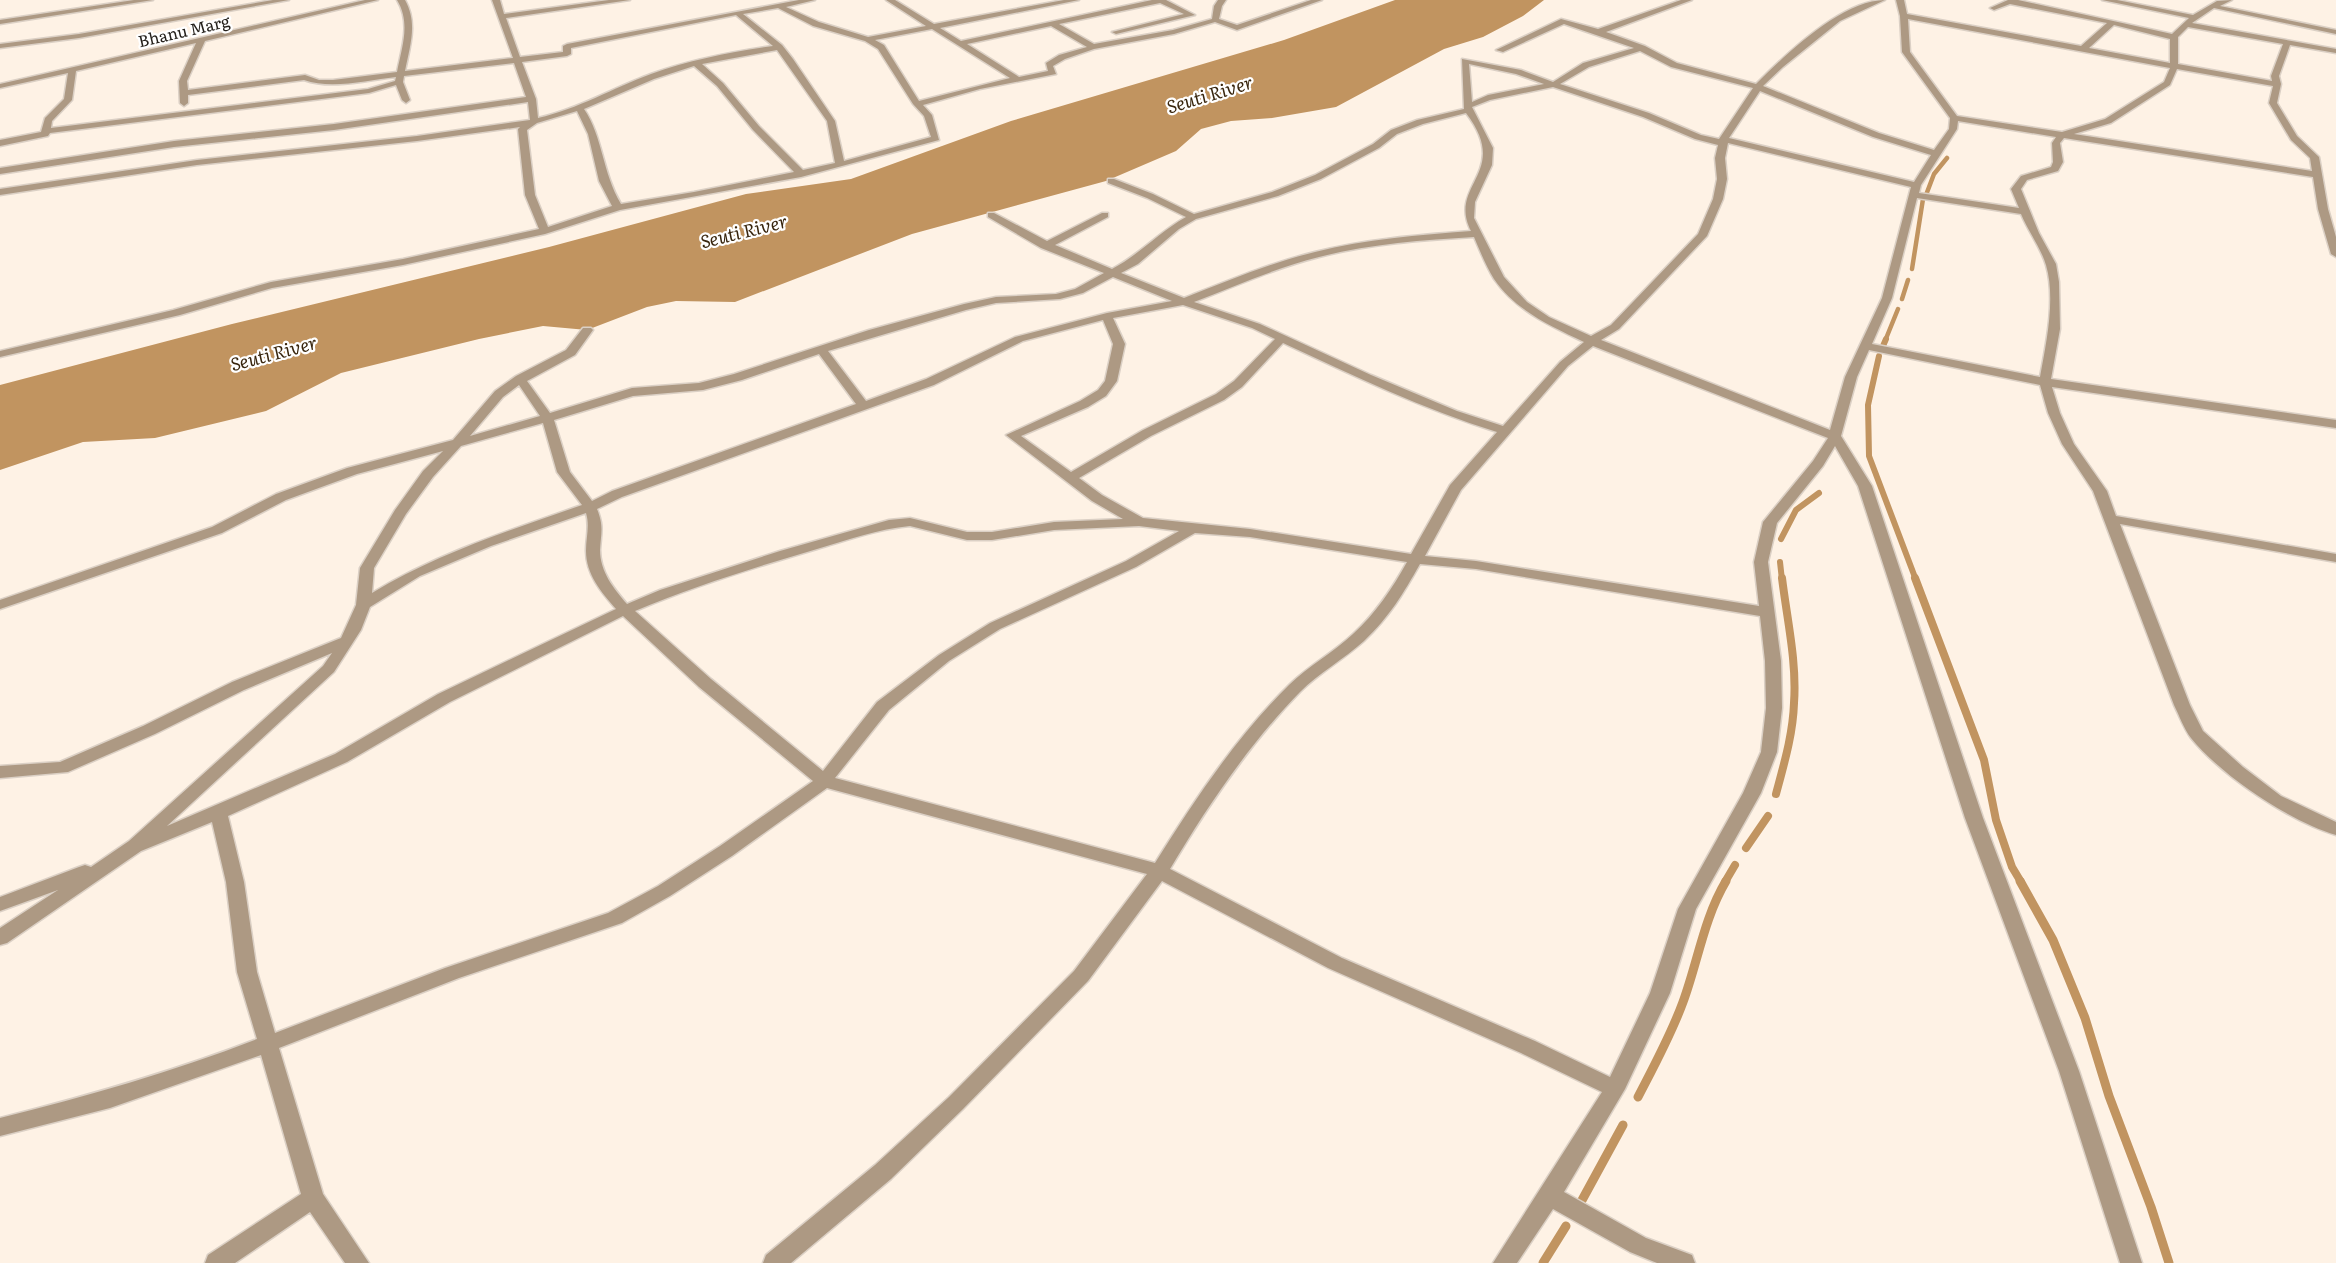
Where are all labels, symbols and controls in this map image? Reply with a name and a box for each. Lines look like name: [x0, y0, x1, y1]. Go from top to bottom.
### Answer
street label: Bhanu Marg: [135, 8, 232, 52]
water label: Seuti River: [1163, 68, 1256, 119]
water label: Seuti River: [697, 207, 790, 254]
water label: Seuti River: [227, 328, 320, 377]

